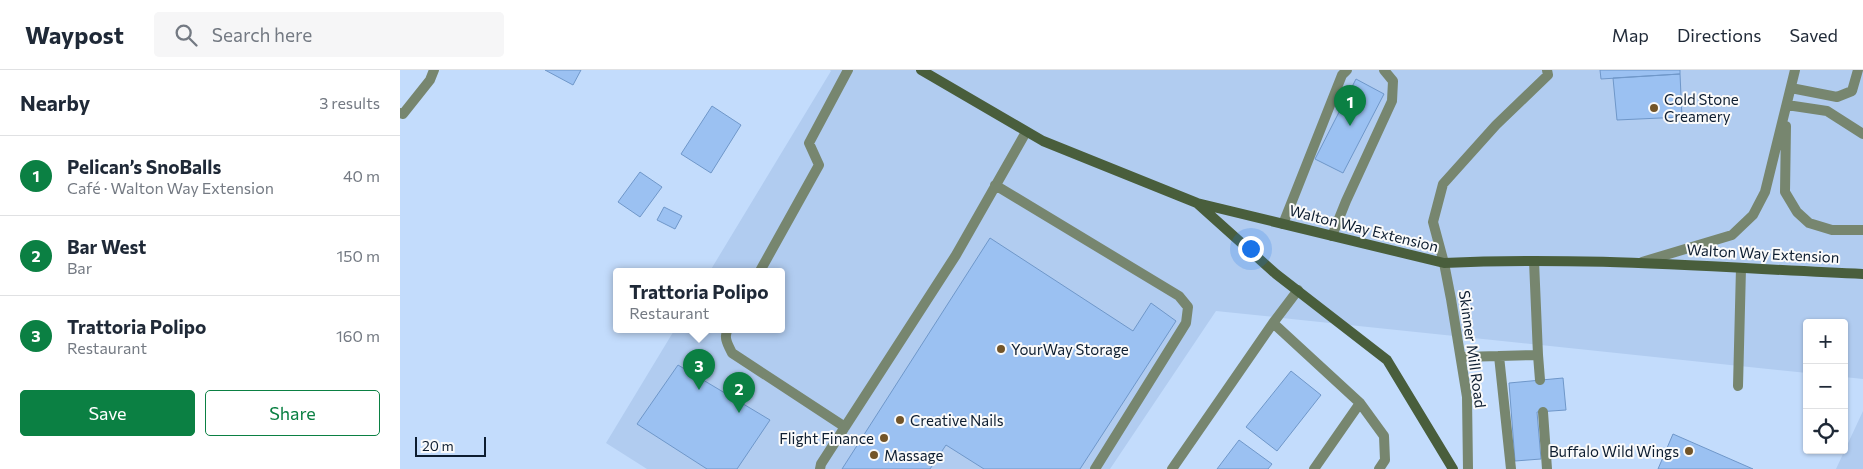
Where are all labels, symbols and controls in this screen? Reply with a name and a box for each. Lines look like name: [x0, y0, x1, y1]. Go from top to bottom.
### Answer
search box: [154, 12, 504, 57]
text: Waypost: [25, 20, 124, 49]
icon: search: [172, 21, 200, 49]
text: Search here: [212, 23, 312, 46]
text: Map: [1612, 24, 1649, 46]
text: Directions: [1677, 24, 1761, 46]
text: Saved: [1789, 24, 1838, 46]
pin: 1: [1334, 85, 1366, 126]
text: Nearby: [20, 90, 90, 115]
place label: Cold Stone Creamery: [1664, 90, 1739, 125]
text: 3 results: [319, 93, 380, 112]
marker: Cold Stone Creamery: [1648, 102, 1660, 114]
text: Pelican’s SnoBalls: [67, 155, 221, 178]
text: 1: [32, 166, 40, 185]
text: 40 m: [343, 166, 380, 185]
text: Café · Walton Way Extension: [67, 178, 274, 197]
street label: Walton Way Extension: [1288, 201, 1440, 255]
text: Bar West: [67, 235, 146, 258]
your location: [1238, 236, 1264, 262]
street label: Walton Way Extension: [1686, 240, 1840, 266]
text: 2: [31, 246, 41, 265]
text: 150 m: [337, 246, 380, 265]
text: Bar: [67, 258, 92, 277]
popup: [613, 268, 785, 333]
text: Trattoria Polipo: [629, 280, 769, 303]
street label: Skinner Mill Road: [1456, 289, 1490, 409]
text: Restaurant: [629, 303, 709, 322]
text: Trattoria Polipo: [67, 315, 206, 338]
map controls: [1803, 319, 1848, 454]
button: +: [1803, 319, 1848, 364]
text: 3: [31, 326, 41, 345]
text: 160 m: [336, 326, 380, 345]
text: Restaurant: [67, 338, 147, 357]
place label: YourWay Storage: [1011, 340, 1129, 358]
marker: YourWay Storage: [995, 343, 1007, 355]
pin: 3: [683, 349, 715, 390]
button: −: [1803, 364, 1848, 409]
pin: 2: [723, 372, 755, 413]
button: Save: [20, 390, 195, 436]
button: Share: [205, 390, 380, 436]
button: locate: [1803, 409, 1848, 454]
place label: Creative Nails: [910, 411, 1004, 429]
marker: Creative Nails: [894, 414, 906, 426]
place label: Flight Finance: [779, 429, 874, 447]
marker: Flight Finance: [878, 432, 890, 444]
scale bar: [415, 434, 486, 457]
text: 20 m: [422, 437, 454, 454]
place label: Buffalo Wild Wings: [1549, 442, 1679, 460]
marker: Buffalo Wild Wings: [1683, 445, 1695, 457]
place label: Massage: [884, 446, 944, 464]
marker: Massage: [868, 449, 880, 461]

